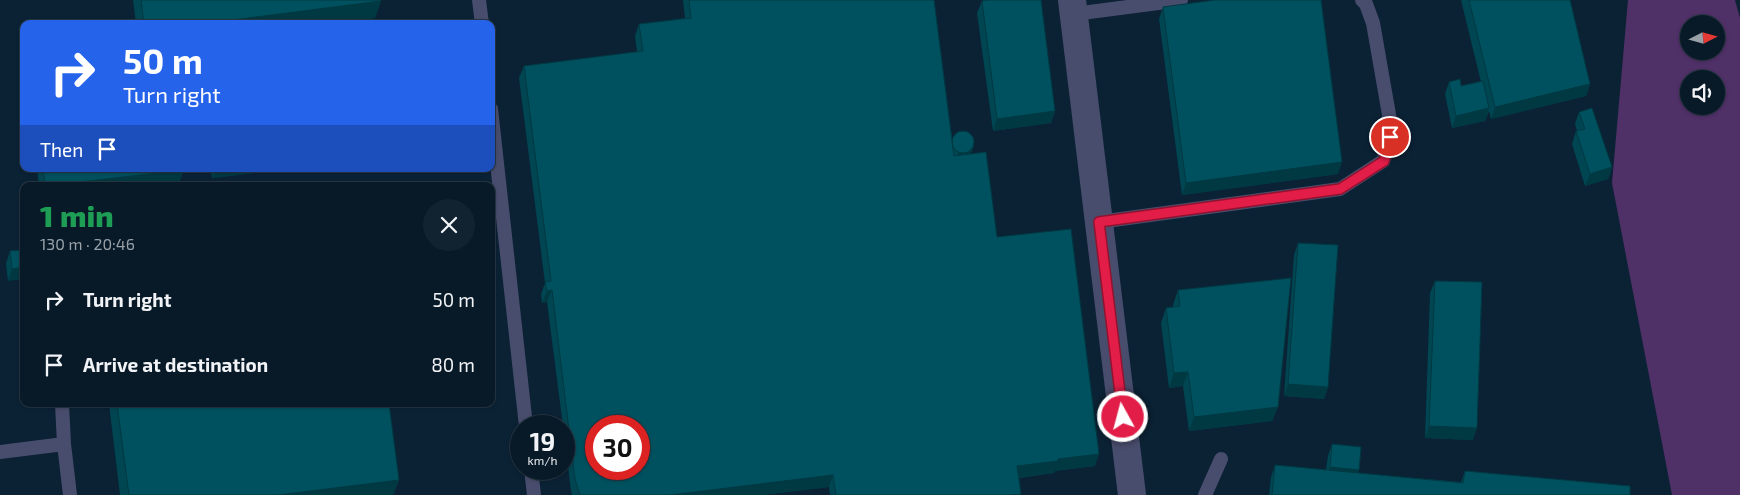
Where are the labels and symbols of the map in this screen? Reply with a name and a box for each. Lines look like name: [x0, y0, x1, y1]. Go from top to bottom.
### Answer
north arrow: [1680, 15, 1725, 60]
pin: [1369, 116, 1411, 158]
position arrow: [1096, 390, 1148, 442]
speed limit sign: 30: [585, 415, 650, 480]

